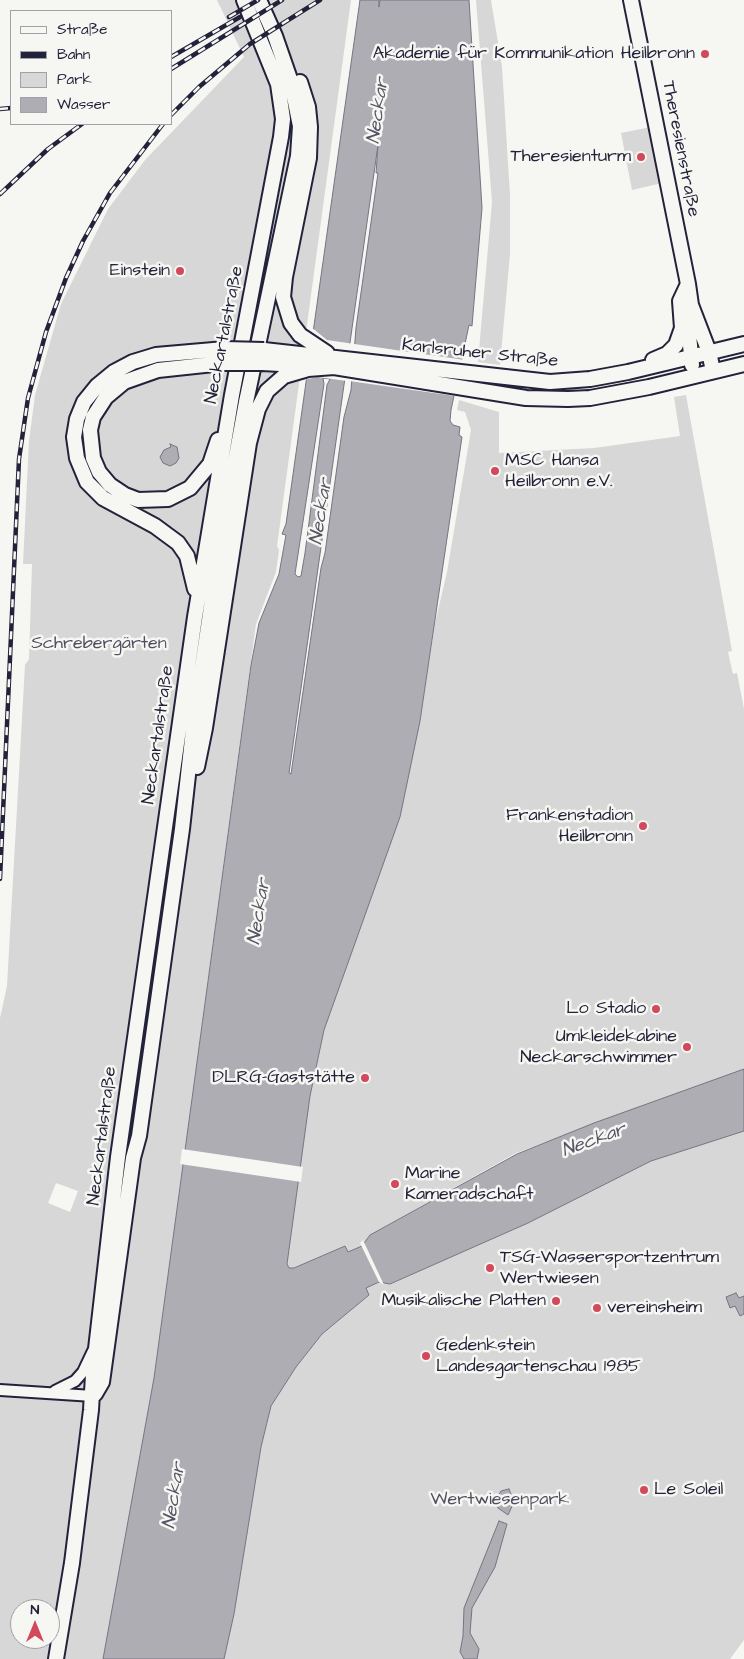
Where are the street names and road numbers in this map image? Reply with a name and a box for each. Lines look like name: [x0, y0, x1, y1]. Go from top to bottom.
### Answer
street label: Theresienstraße: [656, 79, 704, 219]
street label: Neckartalstraße: [201, 264, 249, 406]
street label: Karlsruher Straße: [401, 335, 559, 373]
street label: Neckartalstraße: [139, 664, 179, 806]
street label: Neckartalstraße: [84, 1065, 122, 1207]

